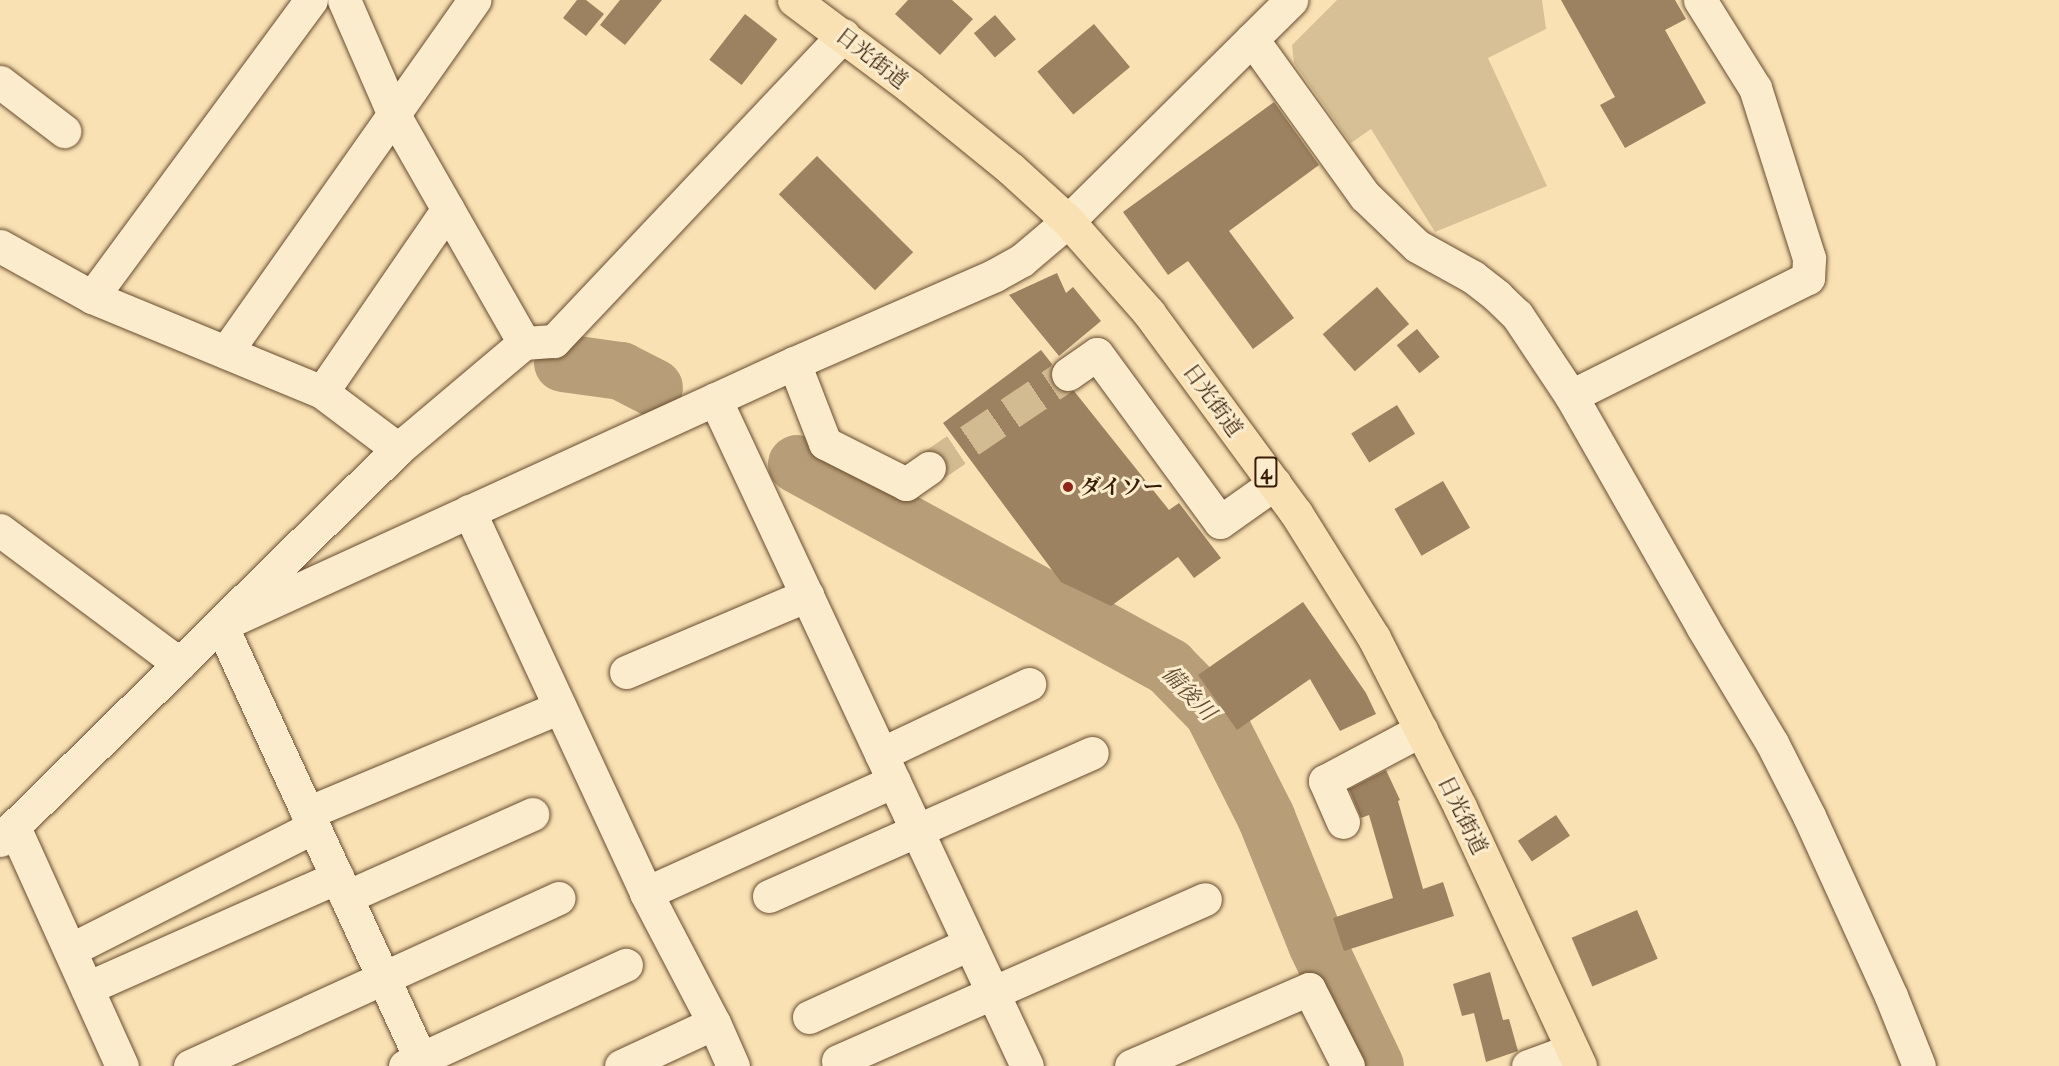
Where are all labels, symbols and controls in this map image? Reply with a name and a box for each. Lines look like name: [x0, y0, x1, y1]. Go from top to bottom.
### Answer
street label: 日光街道: [831, 22, 913, 94]
street label: 日光街道: [1178, 359, 1248, 441]
road number: 4: [1254, 455, 1278, 489]
place label: ダイソー: [1080, 474, 1164, 500]
marker: ダイソー: [1061, 480, 1075, 494]
water label: 備後川: [1157, 660, 1221, 726]
street label: 日光街道: [1433, 772, 1493, 858]

